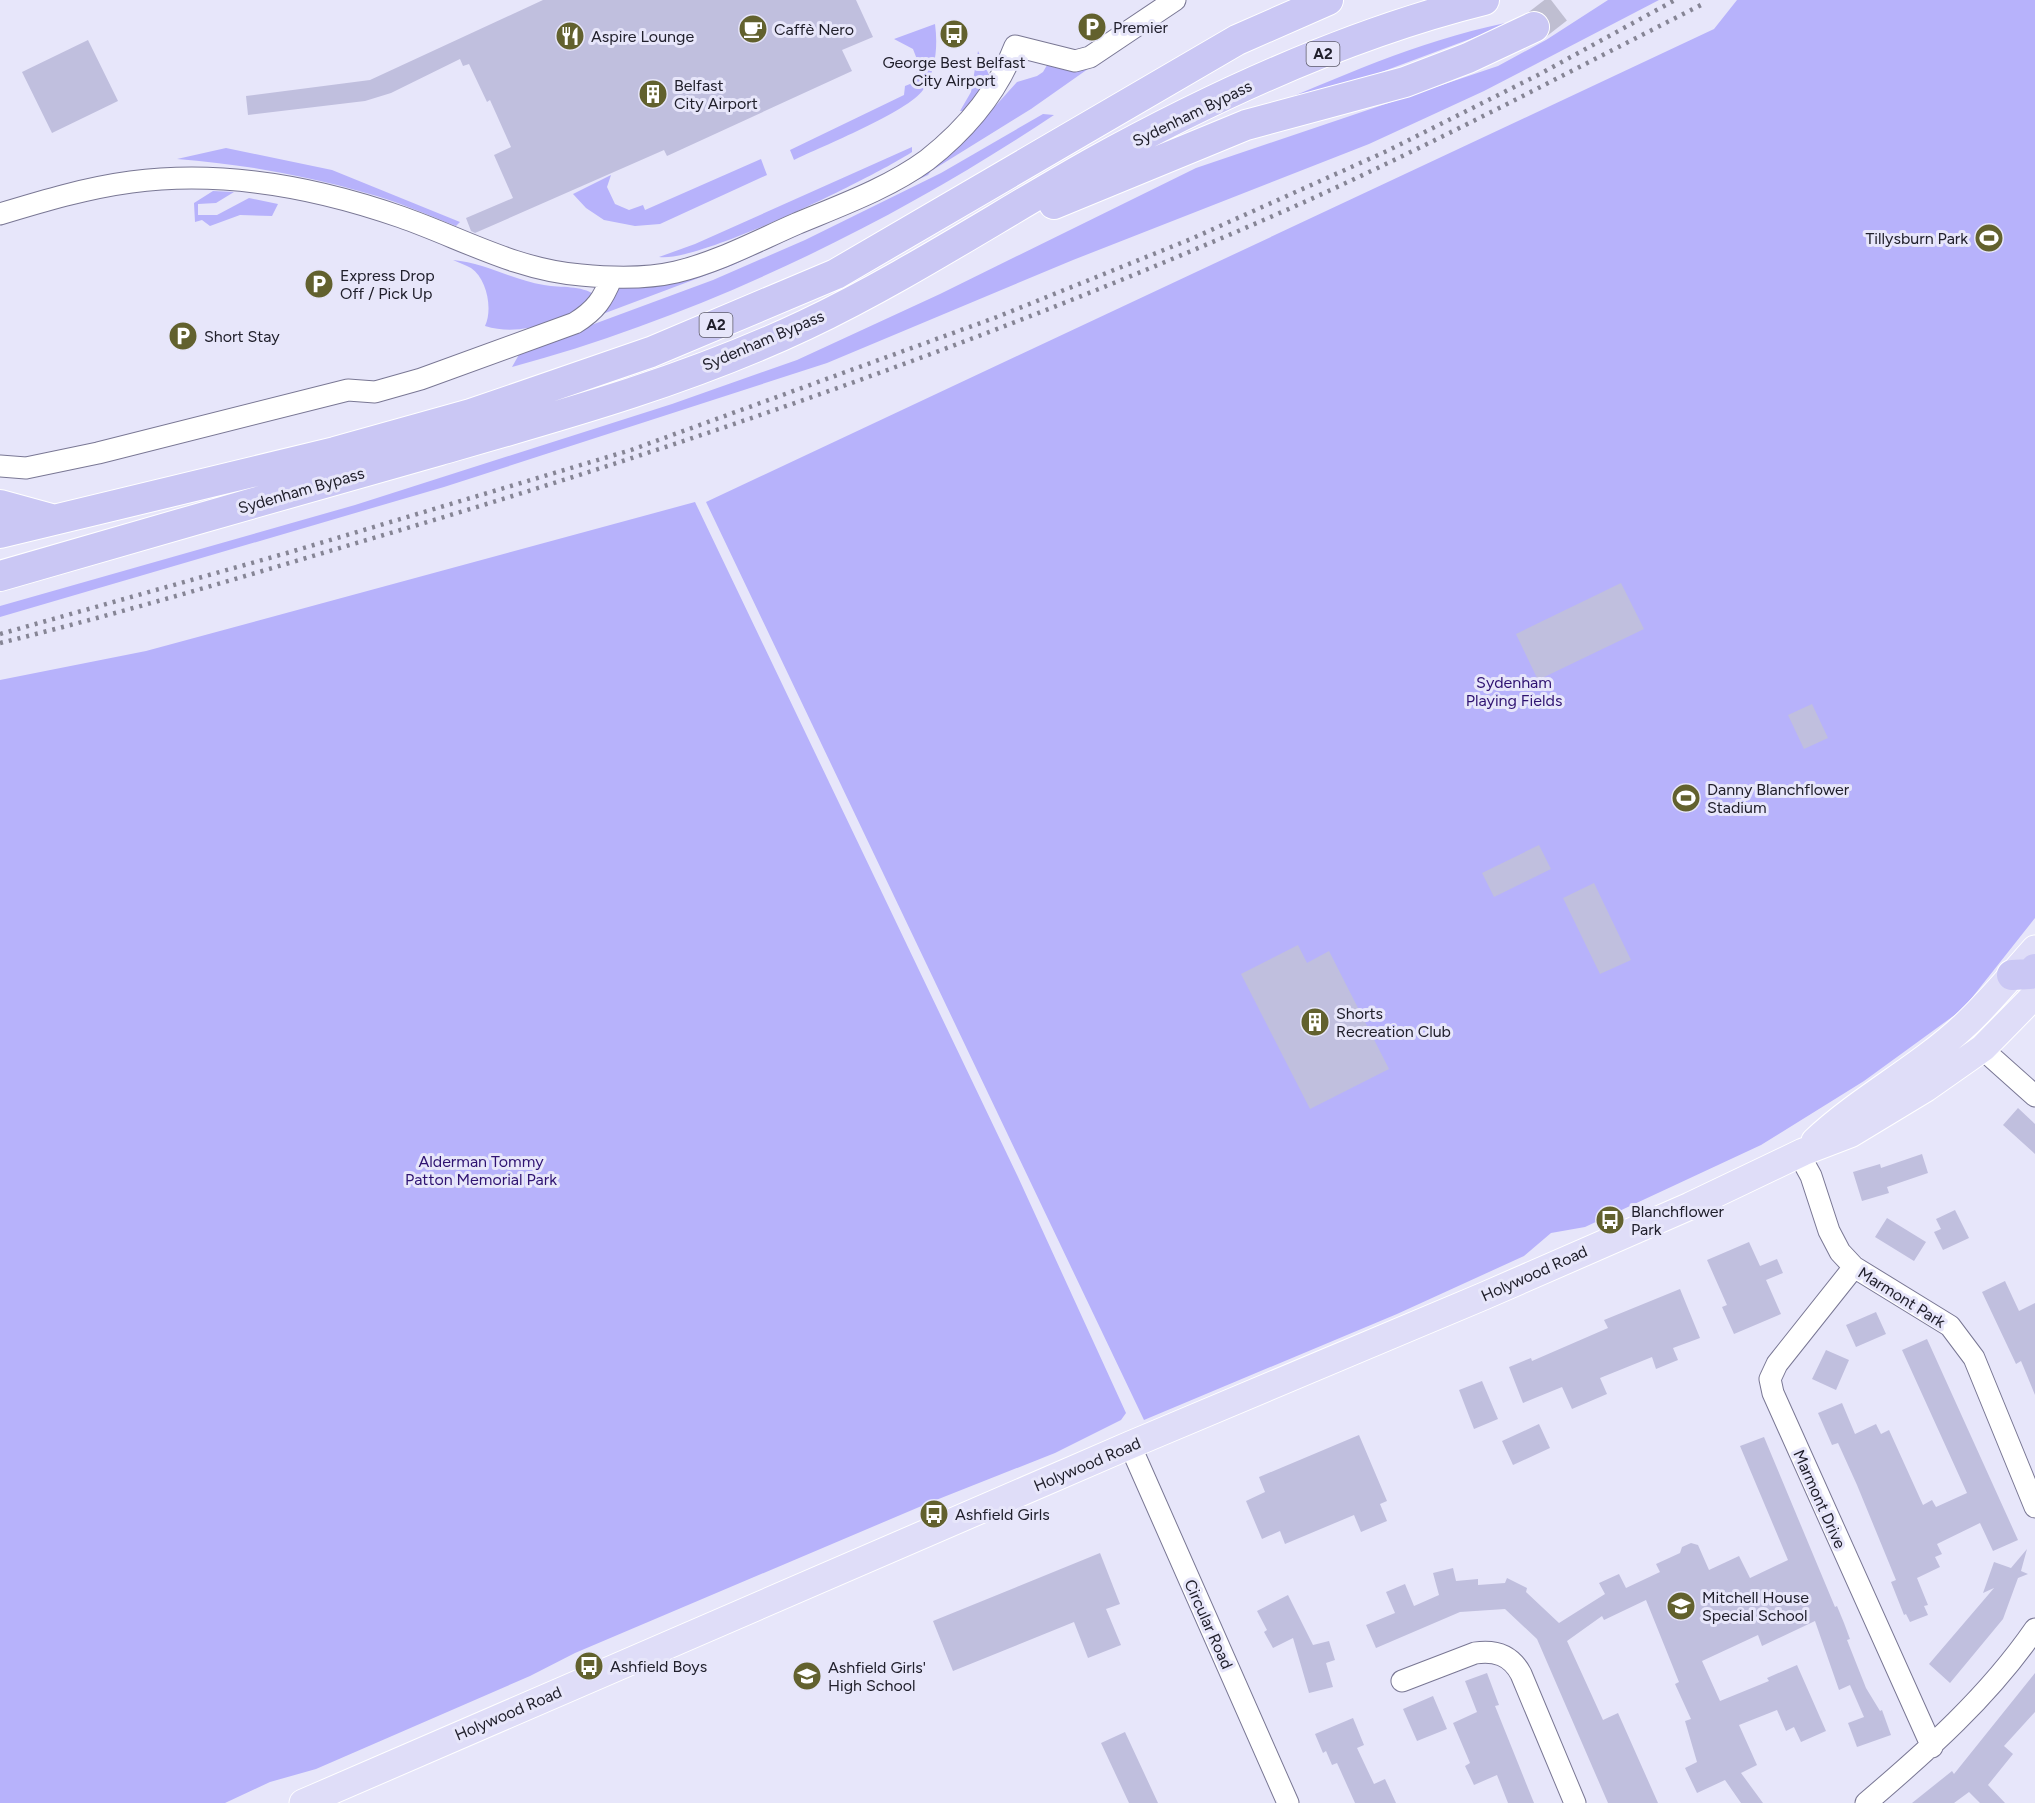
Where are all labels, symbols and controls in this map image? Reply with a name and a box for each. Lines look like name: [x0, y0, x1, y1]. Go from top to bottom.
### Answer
parking icon: Premier: [1076, 11, 1108, 43]
cafe icon: Caffè Nero: [737, 13, 769, 45]
bus stop icon: George Best Belfast City Airport: [938, 18, 970, 50]
place label: Premier: [1113, 18, 1168, 37]
restaurant icon: Aspire Lounge: [554, 20, 586, 52]
place label: Caffè Nero: [774, 20, 854, 39]
place label: Aspire Lounge: [591, 27, 694, 46]
road number: A2: [1306, 42, 1340, 66]
place label: George Best Belfast City Airport: [882, 53, 1026, 90]
place label: Belfast City Airport: [674, 76, 758, 113]
street label: Sydenham Bypass: [1129, 76, 1255, 151]
building icon: Belfast City Airport: [637, 78, 669, 110]
sports icon: Tillysburn Park: [1973, 222, 2005, 254]
place label: Tillysburn Park: [1866, 229, 1968, 248]
place label: Express Drop Off / Pick Up: [340, 266, 435, 303]
parking icon: Express Drop Off / Pick Up: [303, 268, 335, 300]
street label: Sydenham Bypass: [699, 306, 827, 375]
road number: A2: [700, 313, 732, 337]
parking icon: Short Stay: [167, 320, 199, 352]
place label: Short Stay: [204, 327, 280, 346]
street label: Sydenham Bypass: [236, 463, 366, 518]
park label: Sydenham Playing Fields: [1466, 673, 1562, 710]
place label: Danny Blanchflower Stadium: [1707, 780, 1850, 817]
sports icon: Danny Blanchflower Stadium: [1670, 782, 1702, 814]
place label: Shorts Recreation Club: [1336, 1004, 1451, 1041]
building icon: Shorts Recreation Club: [1299, 1006, 1331, 1038]
park label: Alderman Tommy Patton Memorial Park: [405, 1152, 557, 1189]
place label: Blanchflower Park: [1631, 1202, 1725, 1239]
bus stop icon: Blanchflower Park: [1594, 1204, 1626, 1236]
street label: Holywood Road: [1478, 1242, 1590, 1305]
street label: Marmont Park: [1855, 1263, 1949, 1332]
street label: Holywood Road: [1031, 1433, 1144, 1496]
street label: Marmont Drive: [1789, 1447, 1850, 1552]
bus stop icon: Ashfield Girls: [918, 1498, 950, 1530]
place label: Ashfield Girls: [955, 1505, 1050, 1524]
street label: Circular Road: [1180, 1576, 1237, 1672]
place label: Mitchell House Special School: [1702, 1588, 1809, 1625]
school or university icon: Mitchell House Special School: [1665, 1590, 1697, 1622]
bus stop icon: Ashfield Boys: [573, 1650, 605, 1682]
place label: Ashfield Boys: [610, 1657, 707, 1676]
place label: Ashfield Girls' High School: [828, 1658, 926, 1695]
school or university icon: Ashfield Girls' High School: [791, 1660, 823, 1692]
street label: Holywood Road: [452, 1682, 565, 1745]

